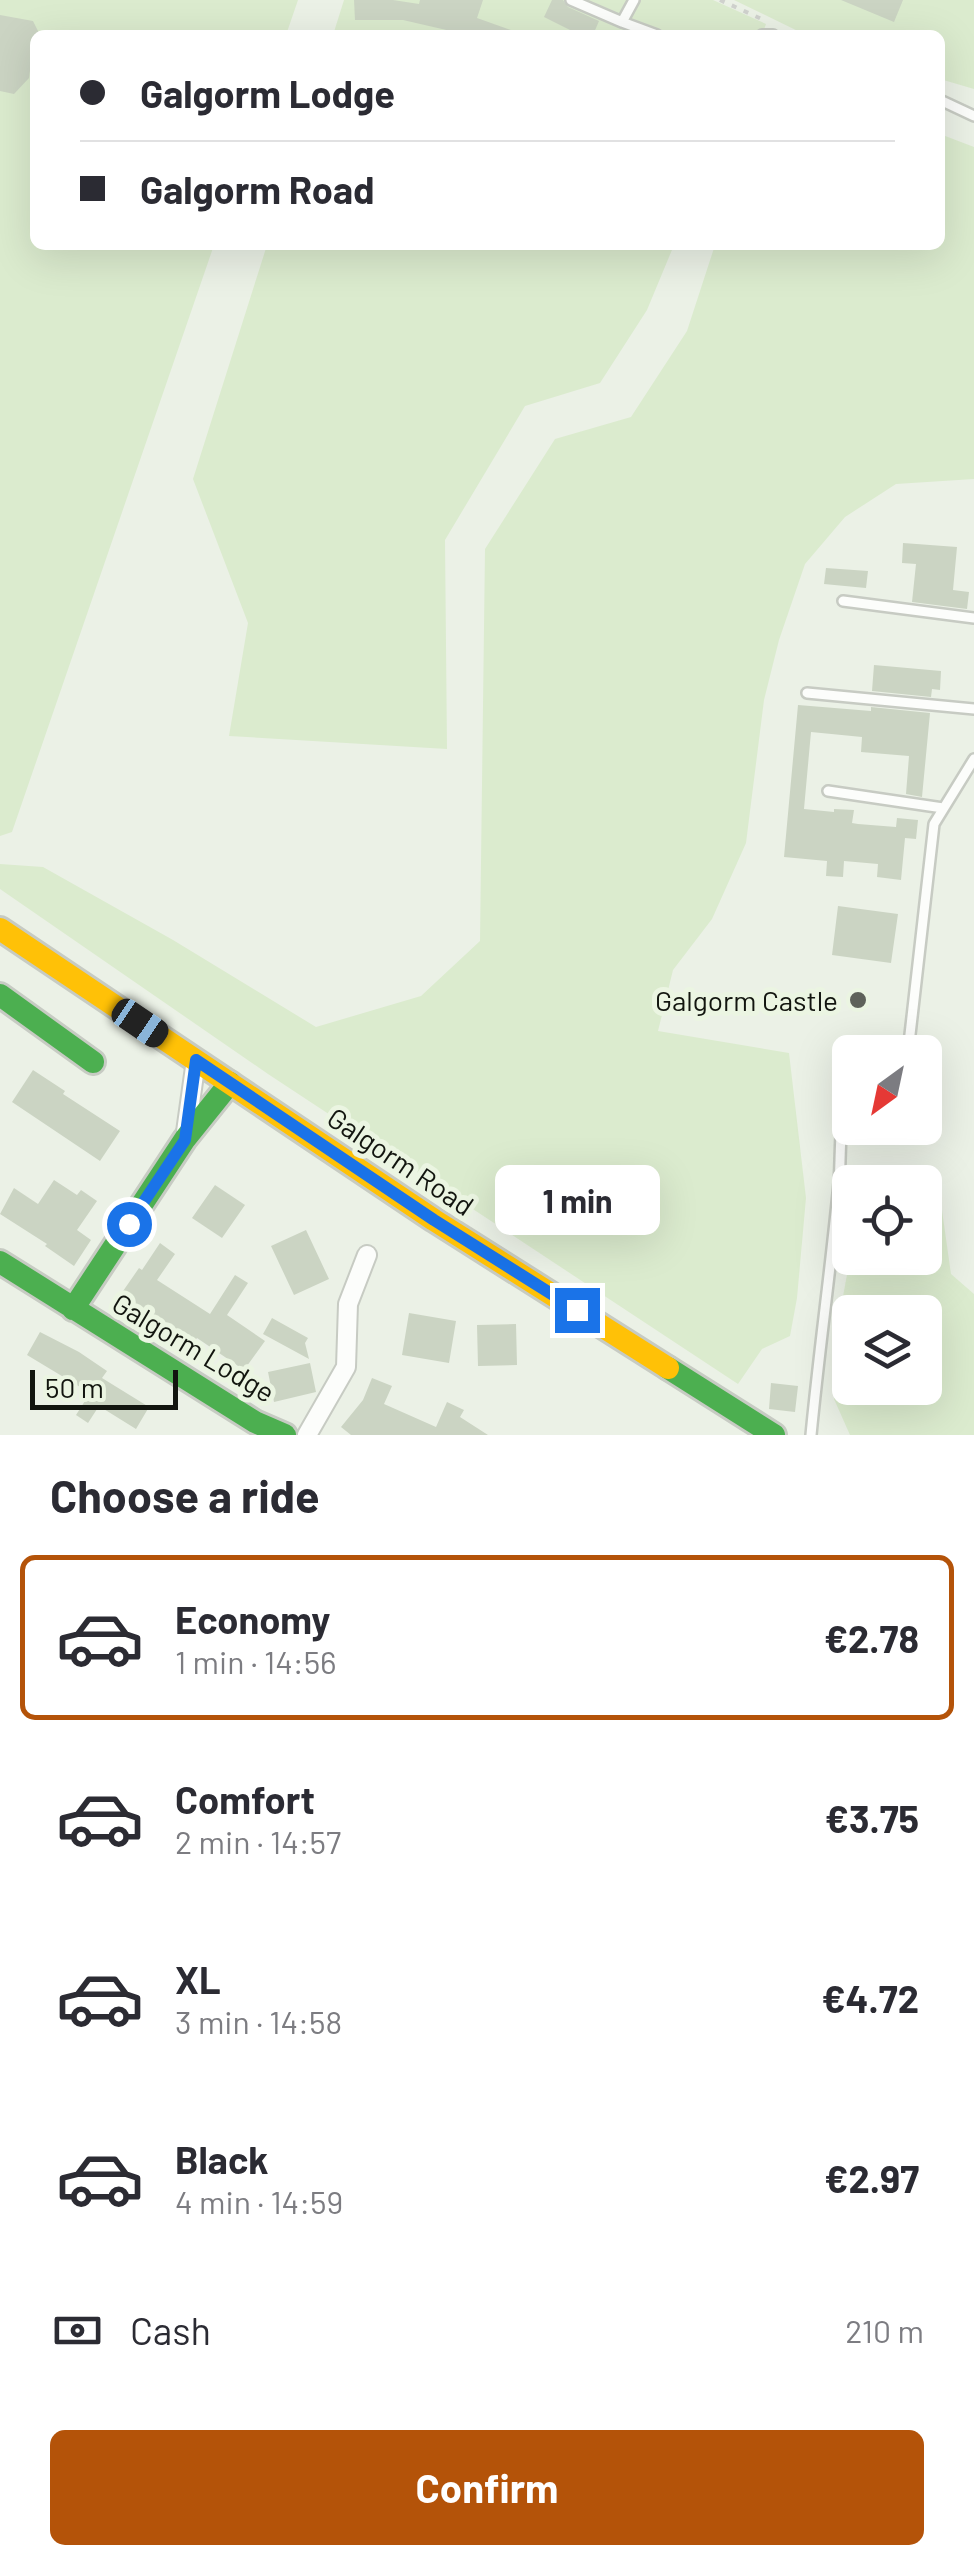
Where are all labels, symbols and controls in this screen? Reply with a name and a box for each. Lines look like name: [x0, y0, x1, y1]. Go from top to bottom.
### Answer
text: Galgorm Lodge: [140, 70, 395, 116]
text: Galgorm Road: [140, 166, 374, 212]
place label: Galgorm Castle: [655, 983, 838, 1017]
marker: Galgorm Castle: [847, 989, 869, 1011]
car: [107, 994, 173, 1052]
north arrow: [832, 1035, 942, 1145]
map controls: [832, 1035, 942, 1405]
street label: Galgorm Road: [322, 1100, 480, 1222]
callout: 1 min: [494, 1165, 660, 1235]
button: locate: [832, 1165, 942, 1275]
text: 1 min: [542, 1181, 613, 1219]
route start: [107, 1202, 152, 1247]
street label: Galgorm Lodge: [107, 1285, 281, 1409]
route end: [555, 1288, 600, 1333]
button: layers: [832, 1295, 942, 1405]
scale bar: [30, 1365, 178, 1410]
text: 50 m: [45, 1370, 104, 1404]
text: Choose a ride: [50, 1468, 320, 1522]
icon: car: [55, 1593, 145, 1683]
text: Economy: [175, 1596, 330, 1642]
text: €2.78: [824, 1615, 919, 1661]
text: 1 min · 14:56: [175, 1642, 337, 1680]
icon: car: [55, 1773, 145, 1863]
text: Comfort: [175, 1776, 315, 1822]
text: €3.75: [825, 1795, 919, 1841]
text: 2 min · 14:57: [175, 1822, 341, 1860]
icon: car: [55, 1953, 145, 2043]
text: XL: [175, 1956, 221, 2002]
text: €4.72: [822, 1975, 919, 2021]
text: 3 min · 14:58: [175, 2002, 342, 2040]
icon: car: [55, 2133, 145, 2223]
text: Black: [175, 2136, 269, 2182]
text: €2.97: [824, 2155, 919, 2201]
text: 4 min · 14:59: [175, 2182, 343, 2220]
icon: cash: [50, 2303, 105, 2358]
text: Cash: [130, 2307, 211, 2353]
text: 210 m: [845, 2311, 924, 2349]
button: Confirm: [50, 2430, 924, 2545]

